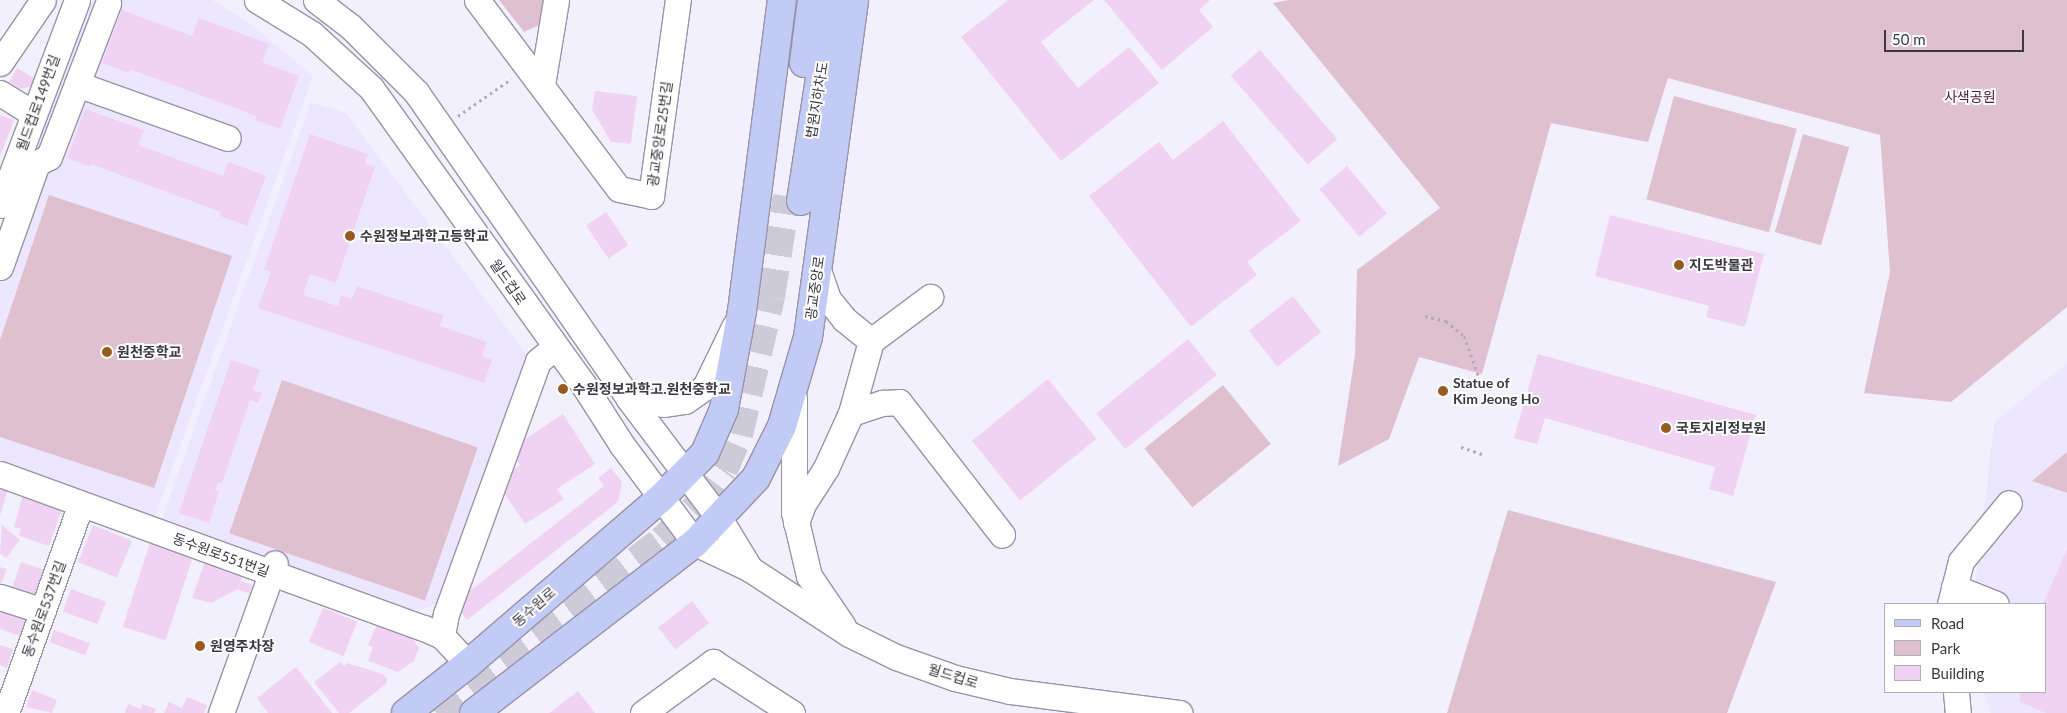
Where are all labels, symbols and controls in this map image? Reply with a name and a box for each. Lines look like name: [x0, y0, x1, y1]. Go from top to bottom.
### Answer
scale bar: [1887, 20, 2027, 52]
text: 50 m: [1892, 30, 1926, 48]
street label: 월드컵로149번길: [13, 52, 63, 154]
street label: 법원지하차도: [803, 61, 831, 139]
street label: 광교중앙로25번길: [644, 80, 676, 188]
park label: 사색공원: [1944, 89, 1996, 105]
place label: 수원정보과학고등학교: [360, 228, 489, 244]
marker: 수원정보과학고등학교: [344, 230, 356, 242]
street label: 광교중앙로: [802, 255, 828, 321]
street label: 월드컵로: [486, 256, 530, 308]
place label: 지도박물관: [1689, 257, 1753, 273]
marker: 지도박물관: [1673, 259, 1685, 271]
place label: 원천중학교: [117, 344, 181, 360]
marker: 원천중학교: [101, 346, 113, 358]
place label: Statue of Kim Jeong Ho: [1453, 375, 1540, 408]
place label: 수원정보과학고.원천중학교: [573, 381, 731, 397]
marker: 수원정보과학고.원천중학교: [557, 383, 569, 395]
marker: Statue of Kim Jeong Ho: [1437, 385, 1449, 397]
place label: 국토지리정보원: [1676, 420, 1766, 436]
marker: 국토지리정보원: [1660, 422, 1672, 434]
street label: 동수원로551번길: [170, 530, 272, 580]
street label: 동수원로537번길: [19, 558, 69, 660]
street label: 동수원로: [509, 584, 559, 630]
legend: [1884, 603, 2047, 693]
text: Road: [1931, 614, 1964, 632]
place label: 원영주차장: [210, 638, 274, 654]
text: Park: [1931, 639, 1960, 657]
marker: 원영주차장: [194, 640, 206, 652]
street label: 월드컵로: [926, 660, 980, 692]
text: Building: [1931, 664, 1984, 682]

